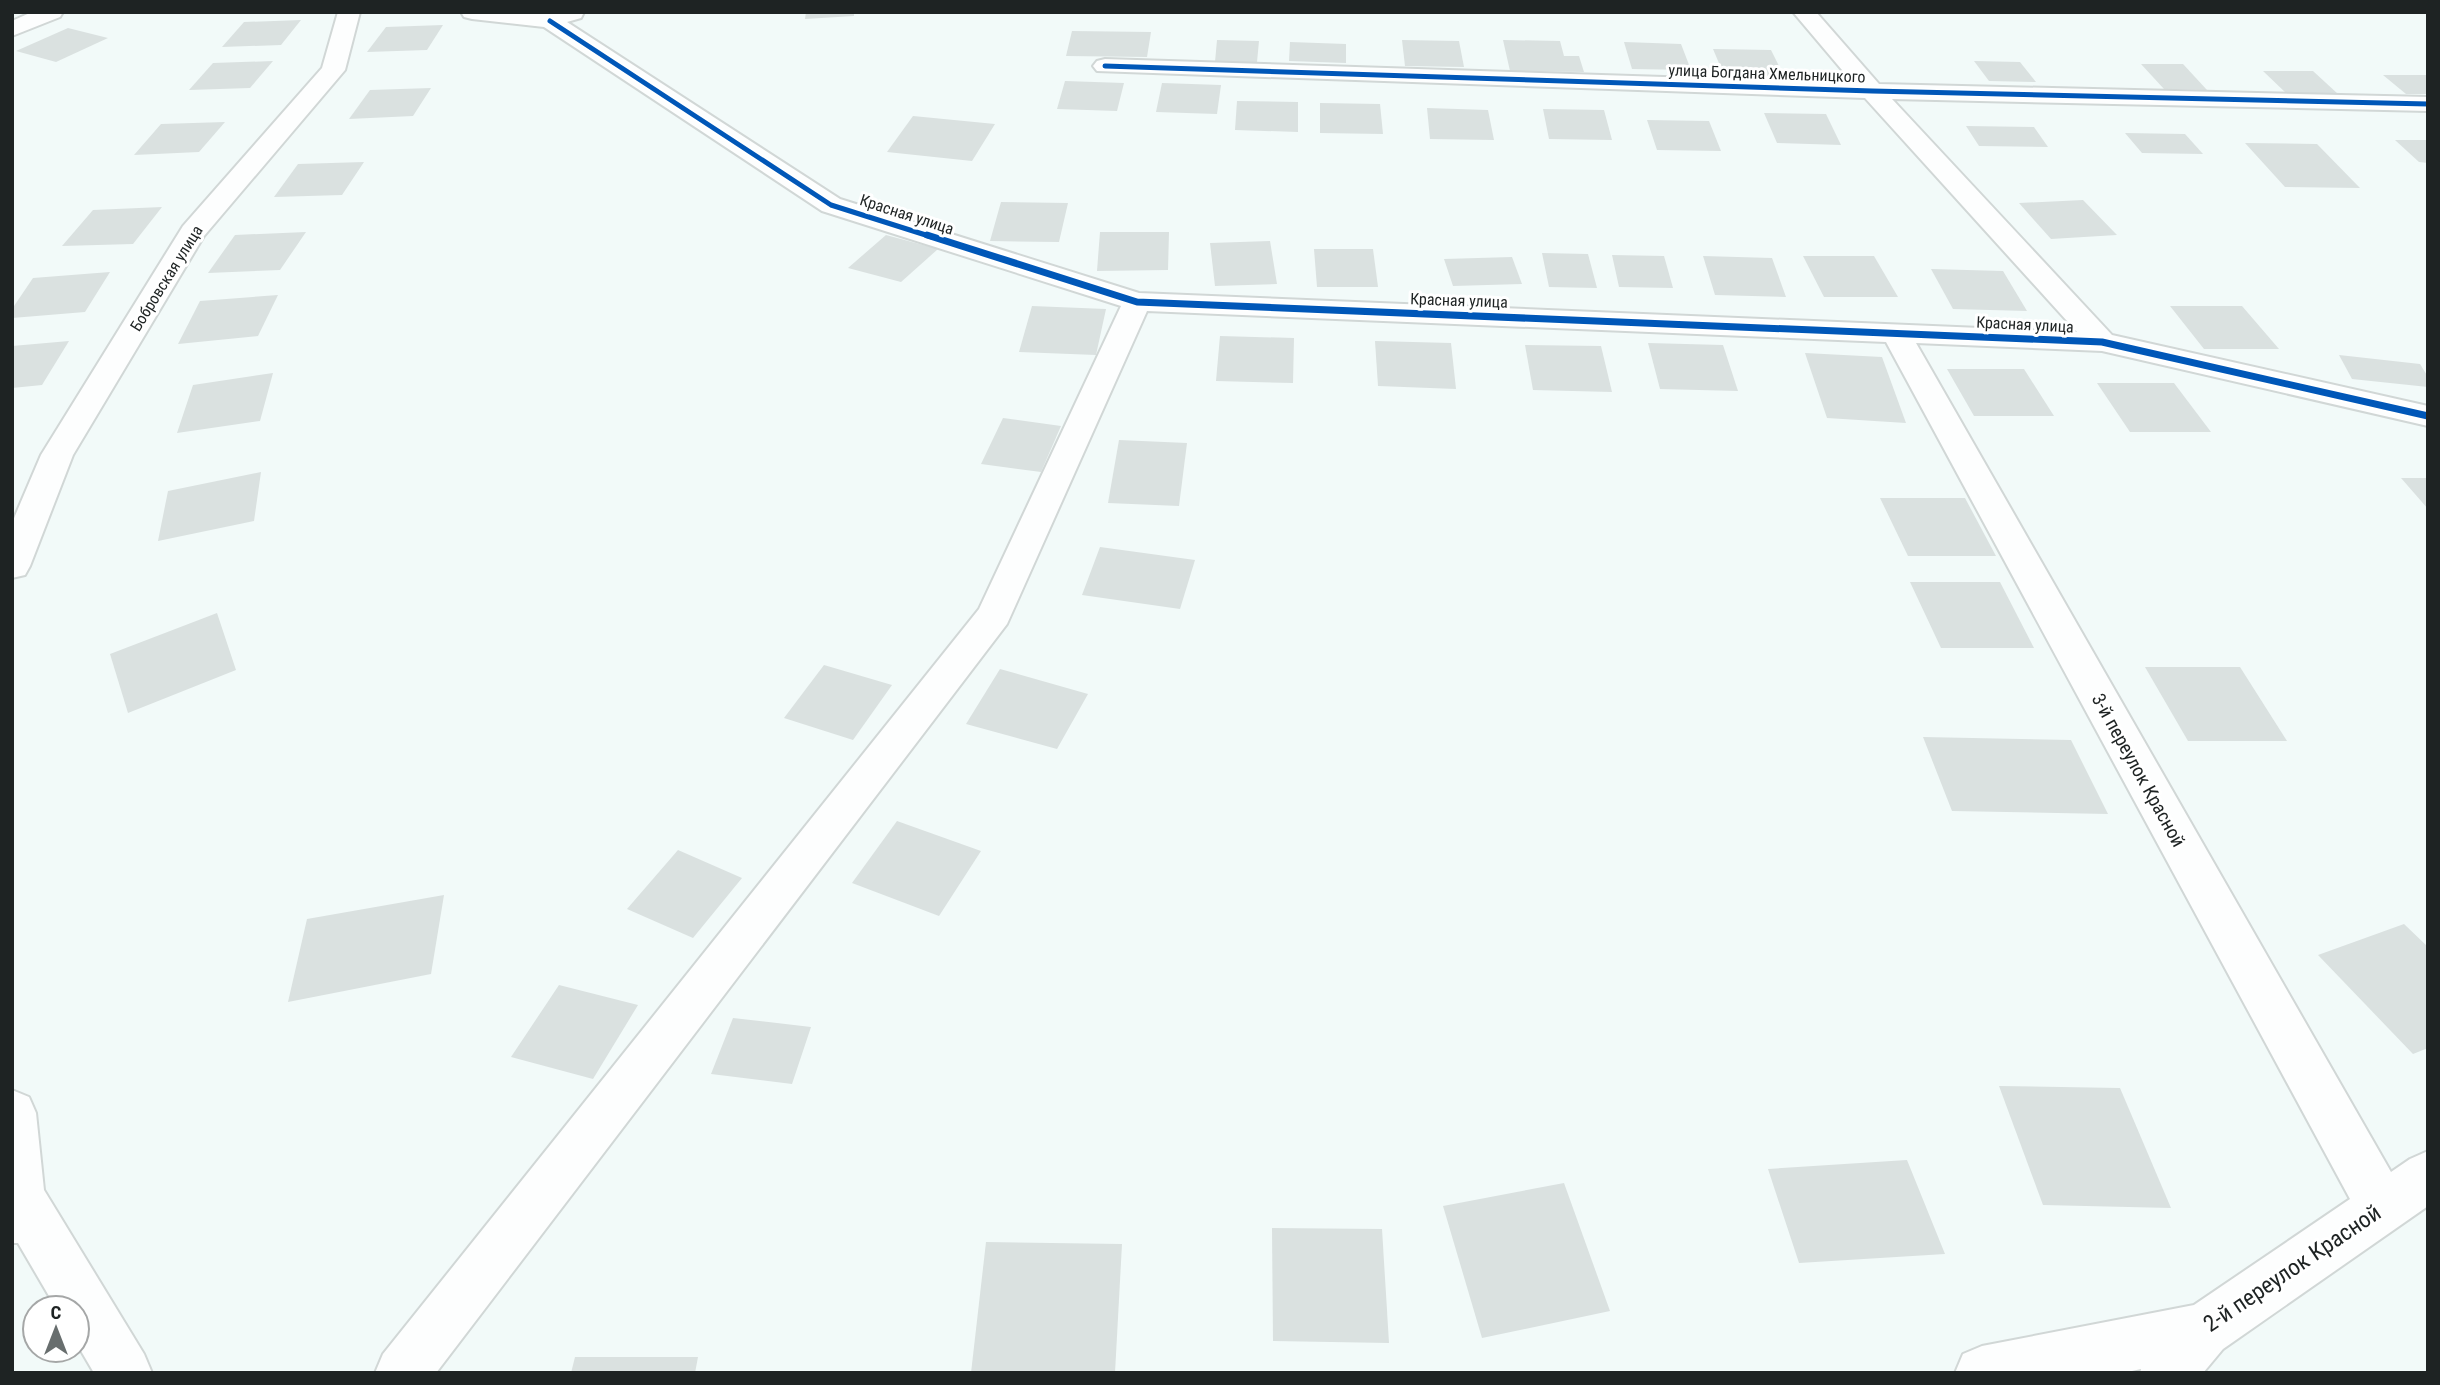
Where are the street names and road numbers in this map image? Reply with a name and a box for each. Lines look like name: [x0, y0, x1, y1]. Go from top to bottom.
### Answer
street label: улица Богдана Хмельницкого: [1668, 61, 1866, 86]
street label: Красная улица: [857, 190, 956, 239]
street label: Бобровская улица: [126, 222, 207, 335]
street label: Красная улица: [1410, 289, 1508, 312]
street label: Красная улица: [1976, 312, 2074, 337]
street label: 3-й переулок Красной: [2087, 690, 2190, 851]
street label: 2-й переулок Красной: [2199, 1199, 2386, 1338]

